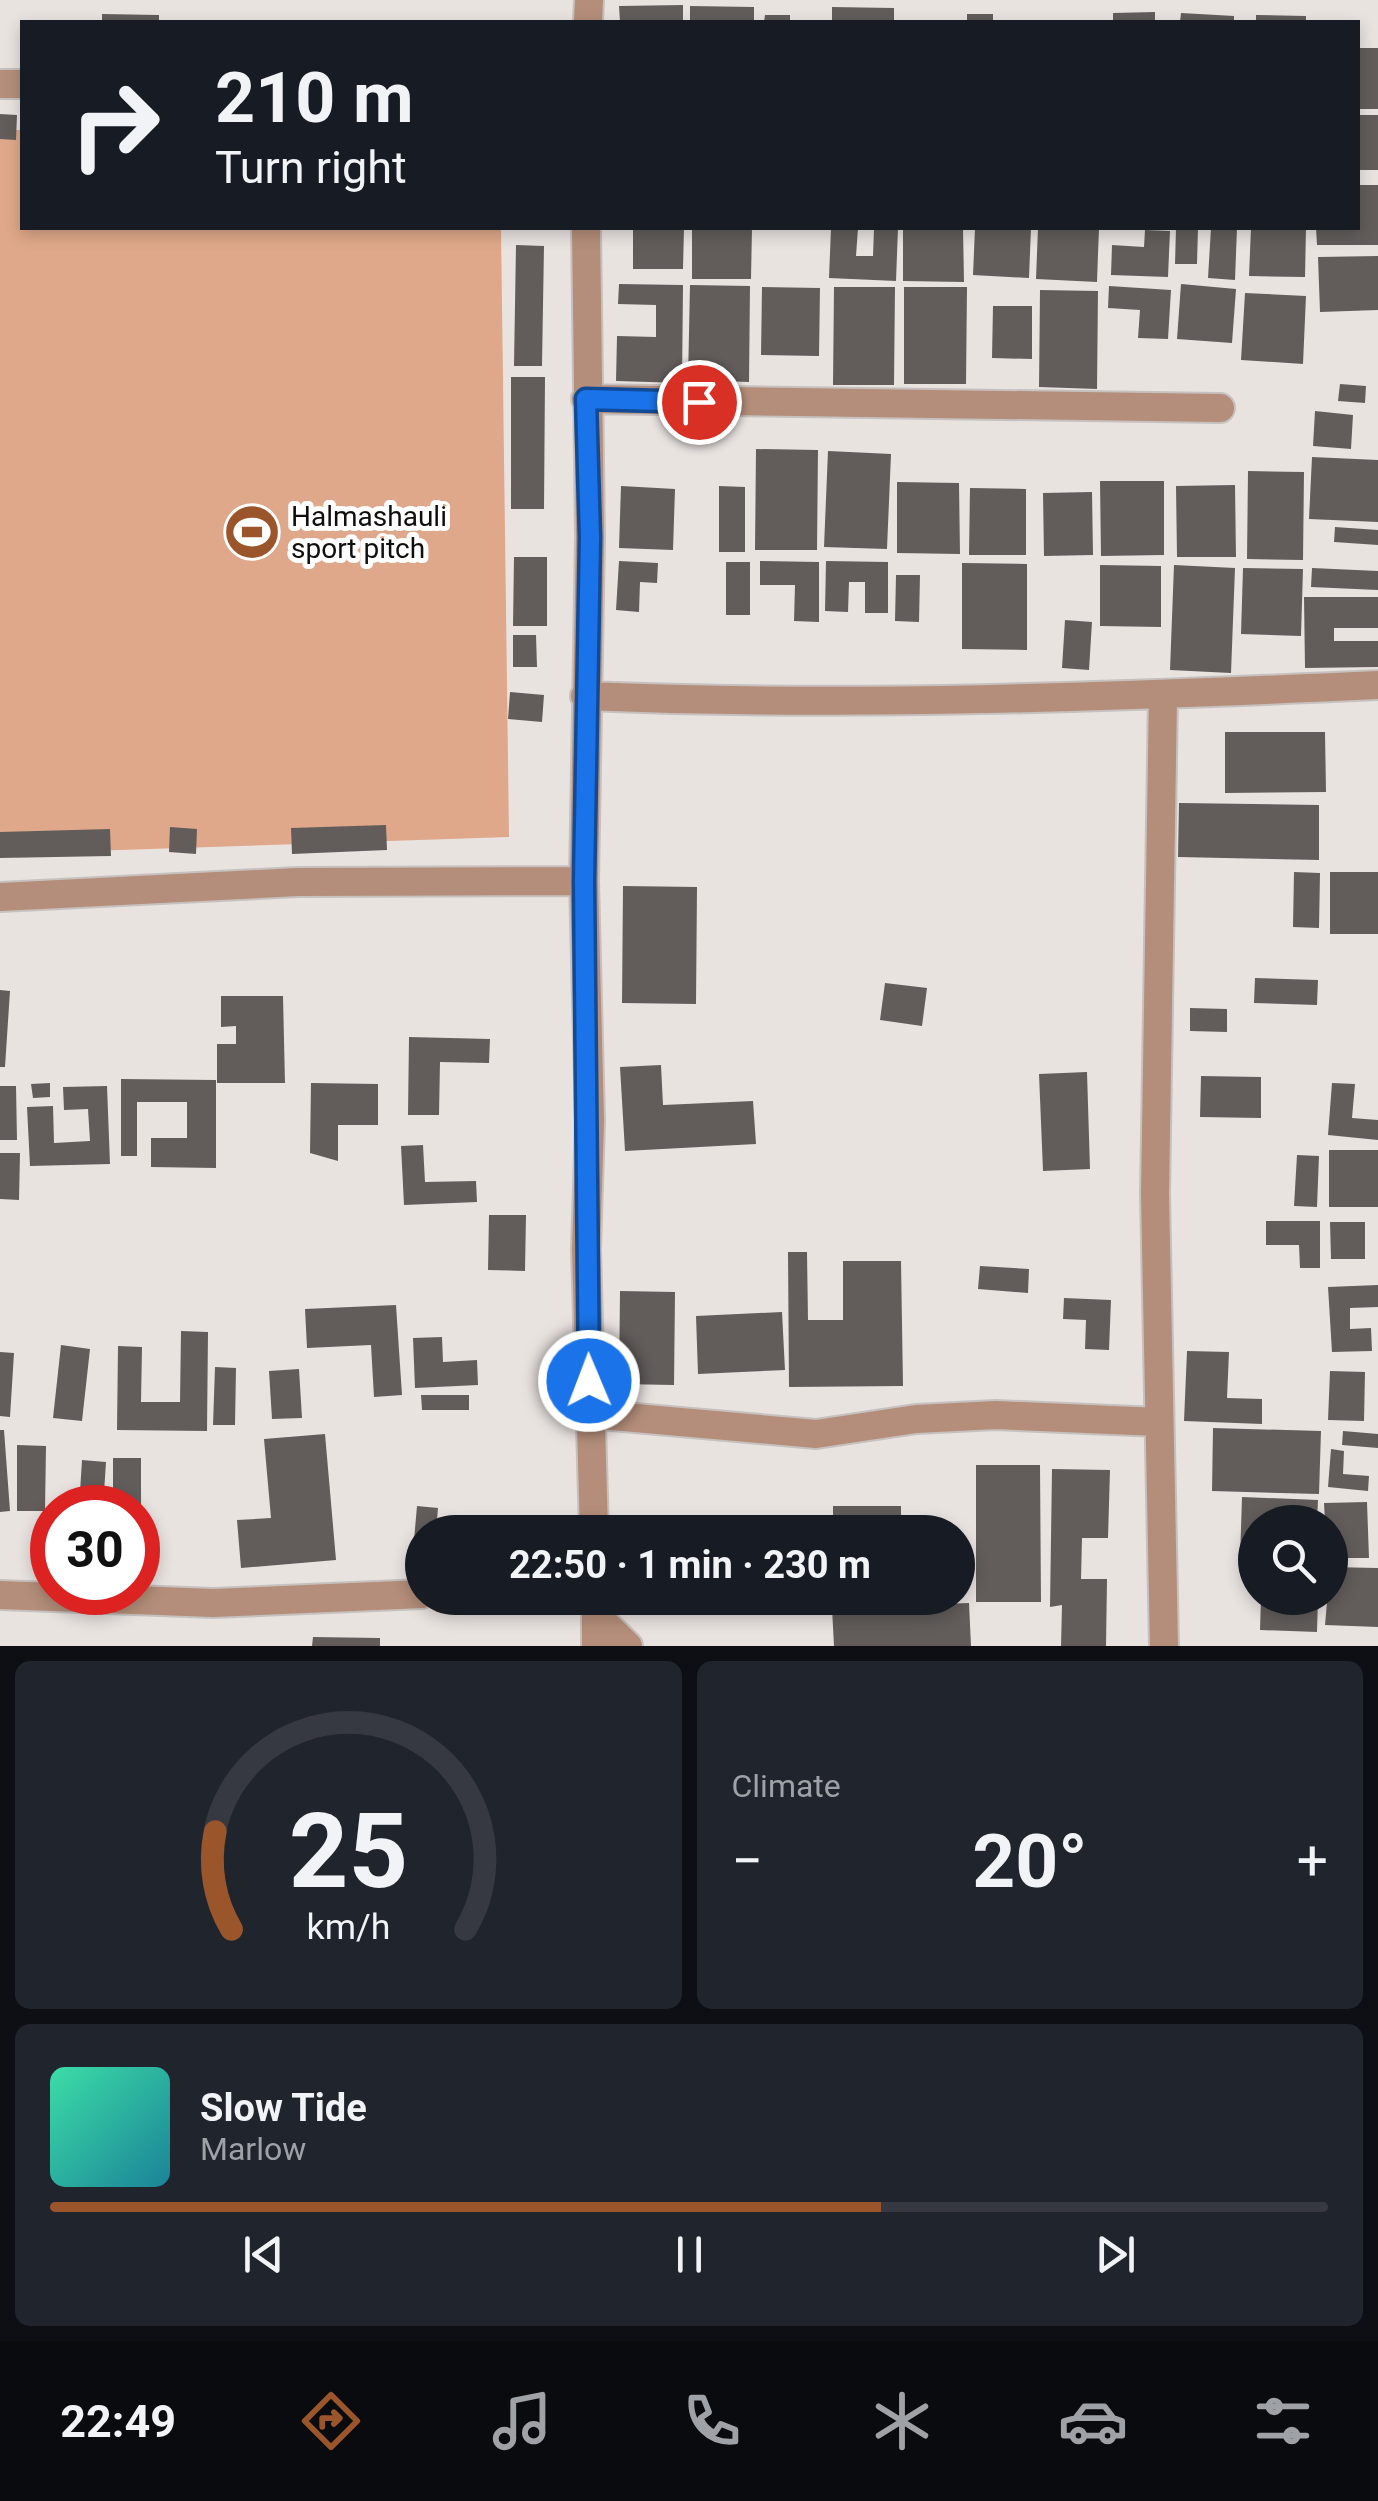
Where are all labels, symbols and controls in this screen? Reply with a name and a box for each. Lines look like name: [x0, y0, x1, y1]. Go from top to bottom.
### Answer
text: 210 m: [215, 57, 414, 139]
icon: right: [50, 60, 180, 190]
text: Turn right: [215, 141, 407, 194]
pin: [657, 360, 742, 445]
icon: arrive: [672, 375, 727, 430]
place label: Halmashauli sport pitch: [291, 500, 447, 565]
sports icon: Halmashauli sport pitch: [222, 502, 282, 562]
position arrow: [537, 1329, 641, 1433]
speed limit sign: 30: [30, 1485, 160, 1615]
map controls: [1238, 1505, 1348, 1615]
button: search: [1238, 1505, 1348, 1615]
text: 22:50 · 1 min · 230 m: [509, 1543, 871, 1587]
text: Climate: [732, 1767, 841, 1805]
text: 25: [289, 1791, 408, 1912]
text: 20°: [972, 1817, 1088, 1905]
text: −: [732, 1829, 763, 1893]
text: +: [1297, 1829, 1328, 1893]
text: km/h: [306, 1906, 390, 1948]
text: Slow Tide: [200, 2086, 367, 2130]
text: Marlow: [200, 2130, 306, 2168]
icon: previous: [236, 2227, 291, 2282]
icon: pause: [662, 2227, 717, 2282]
icon: next: [1088, 2227, 1143, 2282]
icon: directions: [296, 2386, 366, 2456]
icon: music: [487, 2386, 557, 2456]
icon: phone: [677, 2386, 747, 2456]
icon: climate: [867, 2386, 937, 2456]
icon: car: [1058, 2386, 1128, 2456]
icon: filters: [1248, 2386, 1318, 2456]
text: 22:49: [60, 2395, 176, 2448]

